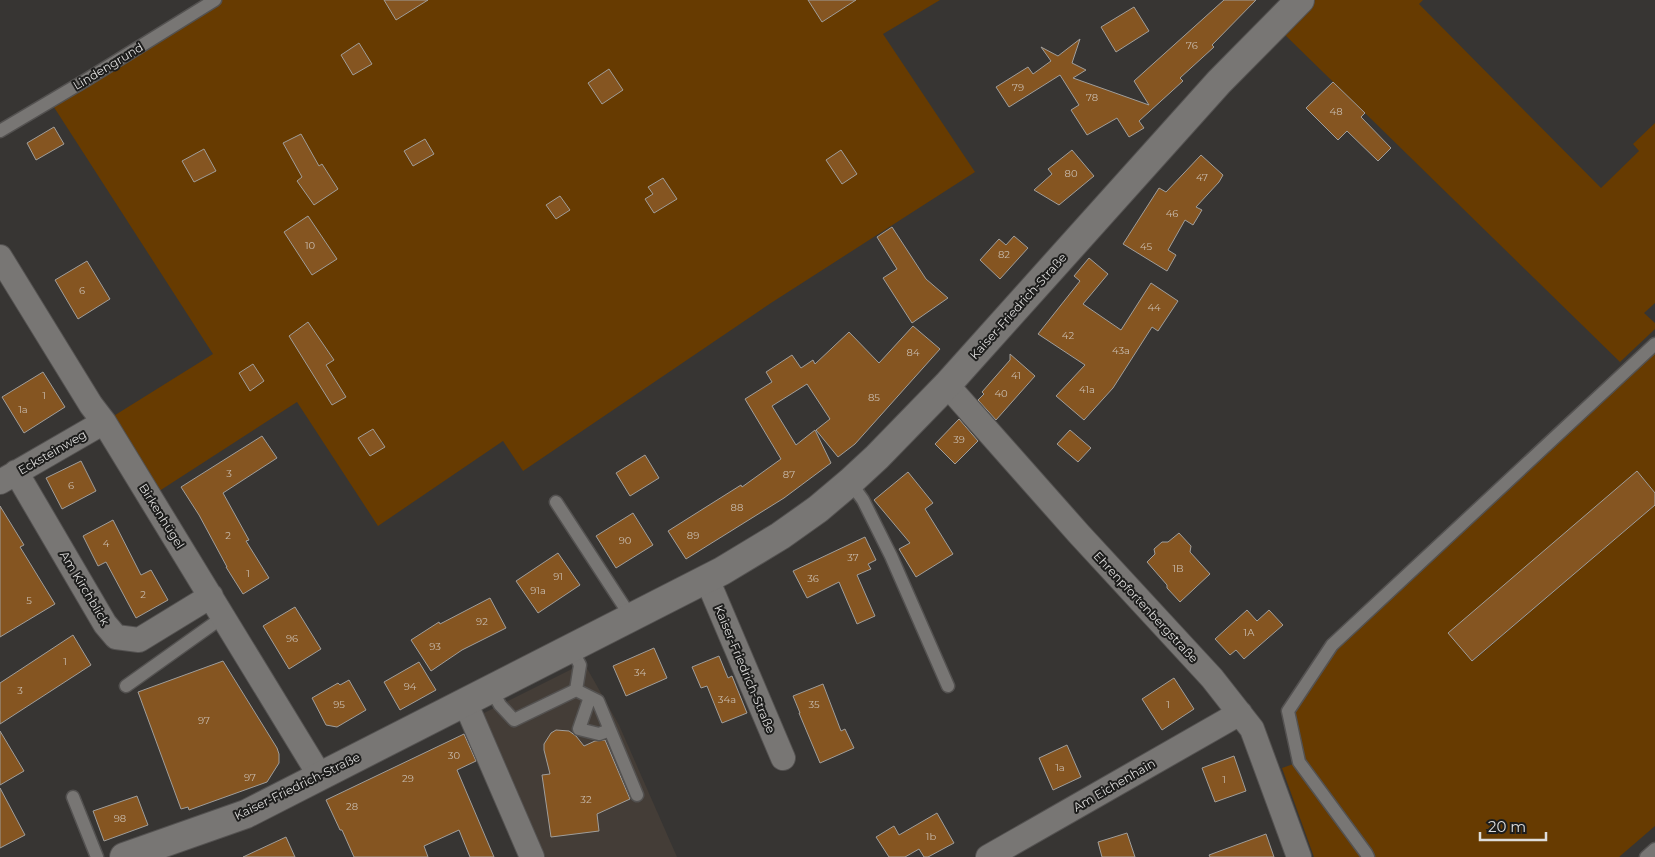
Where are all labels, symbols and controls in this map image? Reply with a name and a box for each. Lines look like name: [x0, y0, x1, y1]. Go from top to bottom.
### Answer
street label: Lindengrund: [70, 39, 146, 93]
house number: 76: [1186, 39, 1198, 52]
house number: 79: [1012, 81, 1024, 94]
house number: 78: [1086, 91, 1098, 104]
house number: 48: [1329, 105, 1343, 118]
house number: 80: [1065, 167, 1078, 180]
house number: 47: [1196, 171, 1208, 184]
house number: 46: [1166, 207, 1178, 220]
house number: 10: [305, 239, 315, 252]
house number: 45: [1140, 240, 1152, 253]
house number: 82: [998, 248, 1010, 261]
street label: Kaiser-Friedrich-Straße: [966, 250, 1070, 362]
house number: 6: [79, 284, 85, 297]
house number: 44: [1147, 301, 1161, 314]
house number: 42: [1062, 329, 1074, 342]
house number: 43a: [1112, 344, 1130, 357]
house number: 84: [907, 346, 920, 359]
house number: 41: [1011, 369, 1021, 382]
house number: 41a: [1079, 383, 1095, 396]
house number: 40: [994, 387, 1008, 400]
house number: 1: [42, 389, 46, 402]
house number: 85: [868, 391, 880, 404]
house number: 1a: [18, 403, 28, 416]
street label: Ecksteinweg: [15, 426, 89, 478]
house number: 39: [953, 433, 965, 446]
house number: 3: [226, 467, 232, 480]
house number: 87: [783, 468, 795, 481]
house number: 6: [68, 479, 74, 492]
street label: Birkenhügel: [136, 481, 188, 551]
house number: 88: [731, 501, 743, 514]
house number: 2: [225, 529, 231, 542]
house number: 89: [687, 529, 699, 542]
house number: 90: [619, 534, 632, 547]
house number: 4: [103, 537, 110, 550]
street label: Am Kirchblick: [57, 548, 114, 629]
street label: Ehrenpfortenbergstraße: [1091, 548, 1201, 666]
house number: 37: [847, 551, 859, 564]
house number: 1B: [1172, 562, 1184, 575]
house number: 1: [246, 567, 250, 580]
house number: 91: [553, 570, 563, 583]
house number: 36: [807, 572, 819, 585]
house number: 91a: [530, 584, 546, 597]
house number: 2: [140, 588, 146, 601]
house number: 5: [26, 594, 32, 607]
street label: Kaiser-Friedrich-Straße: [711, 603, 779, 735]
house number: 92: [476, 615, 488, 628]
house number: 1A: [1244, 626, 1255, 639]
house number: 96: [286, 632, 298, 645]
house number: 93: [429, 640, 441, 653]
house number: 1: [63, 655, 67, 668]
house number: 34: [634, 666, 647, 679]
house number: 94: [404, 680, 417, 693]
house number: 3: [17, 684, 23, 697]
house number: 34a: [718, 693, 736, 706]
house number: 95: [333, 698, 345, 711]
house number: 35: [808, 698, 820, 711]
house number: 1: [1166, 698, 1170, 711]
house number: 97: [198, 714, 210, 727]
street label: Kaiser-Friedrich-Straße: [232, 749, 362, 823]
house number: 30: [448, 749, 461, 762]
street label: Am Eichenhain: [1070, 755, 1158, 815]
house number: 1a: [1055, 761, 1065, 774]
house number: 97: [244, 771, 256, 784]
house number: 29: [402, 772, 414, 785]
house number: 1: [1222, 773, 1226, 786]
house number: 32: [580, 793, 592, 806]
house number: 28: [346, 800, 358, 813]
scale bar: [1480, 810, 1546, 842]
house number: 98: [114, 812, 126, 825]
text: 20 m: [1488, 817, 1526, 836]
house number: 1b: [926, 830, 936, 843]

